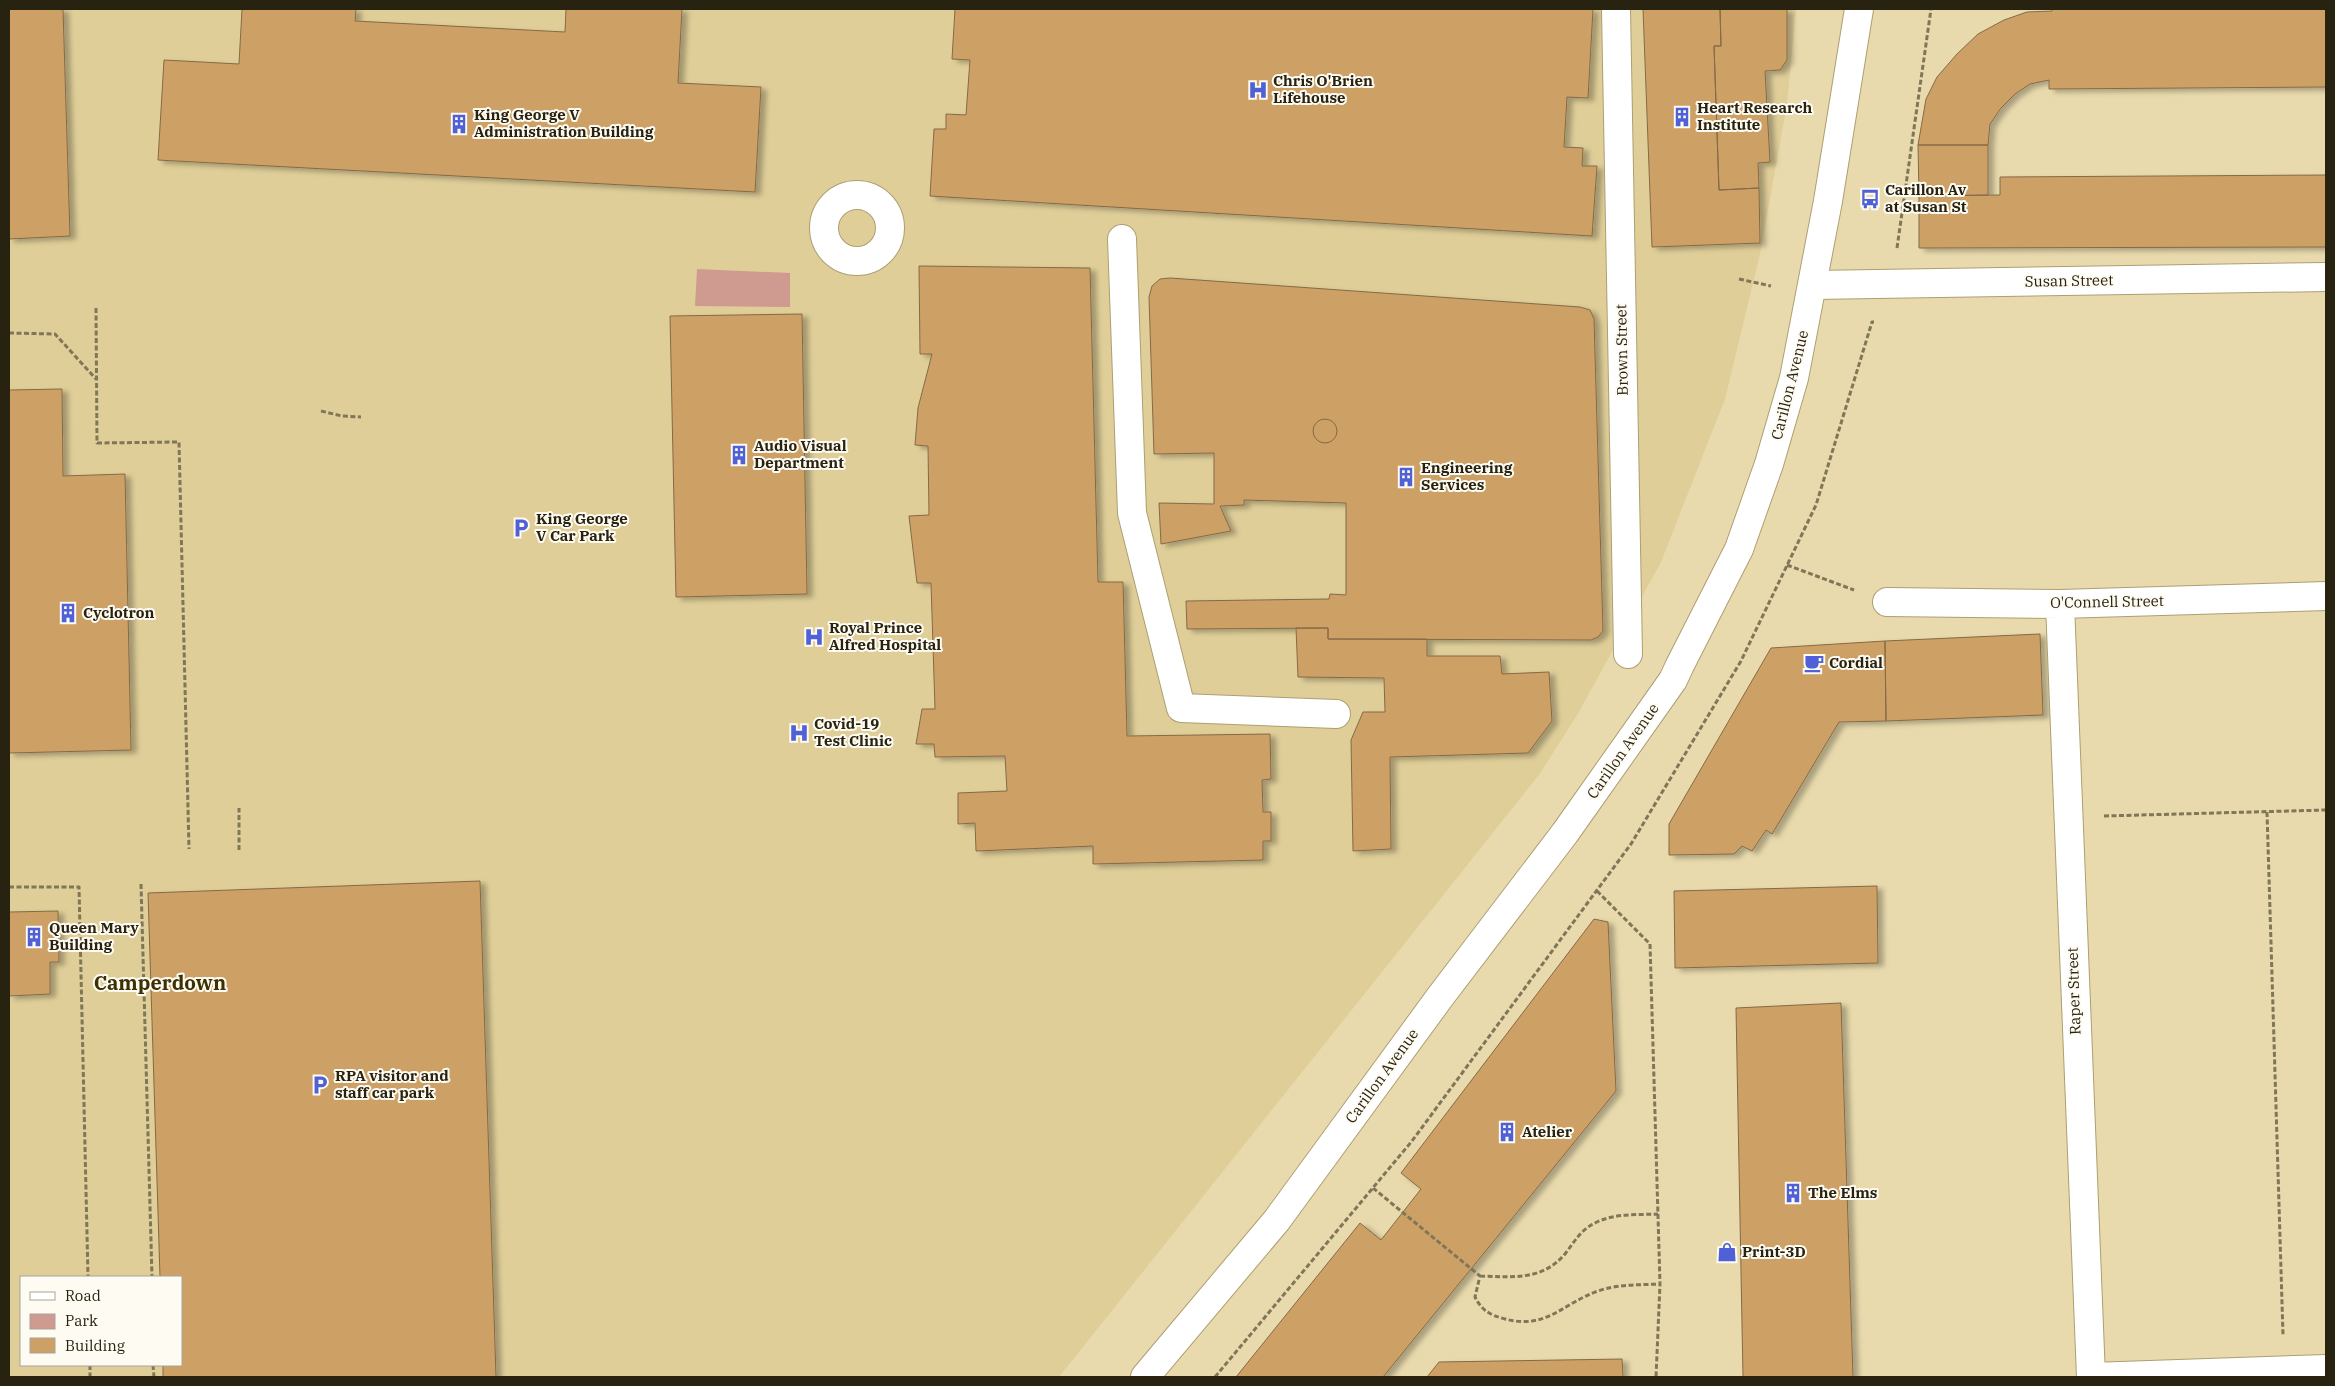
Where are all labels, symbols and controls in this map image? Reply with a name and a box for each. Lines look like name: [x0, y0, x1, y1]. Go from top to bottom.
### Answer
place label: Chris O'Brien Lifehouse: [1273, 71, 1373, 107]
hospital icon: Chris O'Brien Lifehouse: [1247, 79, 1269, 101]
place label: Heart Research Institute: [1697, 98, 1812, 134]
place label: King George V Administration Building: [474, 105, 654, 141]
building icon: Heart Research Institute: [1671, 106, 1693, 128]
building icon: King George V Administration Building: [448, 113, 470, 135]
place label: Carillon Av at Susan St: [1885, 180, 1967, 216]
bus stop icon: Carillon Av at Susan St: [1859, 188, 1881, 210]
street label: Susan Street: [2024, 270, 2114, 291]
street label: Brown Street: [1611, 304, 1632, 396]
street label: Carillon Avenue: [1767, 328, 1812, 442]
place label: Audio Visual Department: [754, 436, 847, 472]
building icon: Audio Visual Department: [728, 444, 750, 466]
place label: Engineering Services: [1421, 458, 1513, 494]
building icon: Engineering Services: [1395, 466, 1417, 488]
place label: King George V Car Park: [536, 509, 628, 545]
parking icon: King George V Car Park: [510, 517, 532, 539]
street label: O'Connell Street: [2050, 591, 2164, 612]
building icon: Cyclotron: [57, 602, 79, 624]
place label: Cyclotron: [83, 603, 155, 622]
place label: Royal Prince Alfred Hospital: [829, 618, 941, 654]
hospital icon: Royal Prince Alfred Hospital: [803, 626, 825, 648]
cafe icon: Cordial: [1803, 652, 1825, 674]
place label: Cordial: [1829, 653, 1883, 672]
street label: Carillon Avenue: [1583, 699, 1663, 802]
place label: Covid-19 Test Clinic: [814, 714, 892, 750]
hospital icon: Covid-19 Test Clinic: [788, 722, 810, 744]
place label: Queen Mary Building: [49, 918, 139, 954]
building icon: Queen Mary Building: [23, 926, 45, 948]
street label: Raper Street: [2062, 947, 2085, 1035]
district label: Camperdown: [94, 969, 226, 996]
street label: Carillon Avenue: [1341, 1025, 1422, 1127]
place label: RPA visitor and staff car park: [335, 1066, 449, 1102]
parking icon: RPA visitor and staff car park: [309, 1074, 331, 1096]
building icon: Atelier: [1496, 1121, 1518, 1143]
place label: Atelier: [1522, 1122, 1573, 1141]
building icon: The Elms: [1782, 1182, 1804, 1204]
place label: The Elms: [1808, 1183, 1877, 1202]
shop icon: Print-3D: [1716, 1241, 1738, 1263]
place label: Print-3D: [1742, 1242, 1806, 1261]
legend: [20, 1276, 182, 1366]
text: Road: [65, 1286, 101, 1305]
text: Park: [65, 1311, 98, 1330]
text: Building: [65, 1336, 125, 1355]

